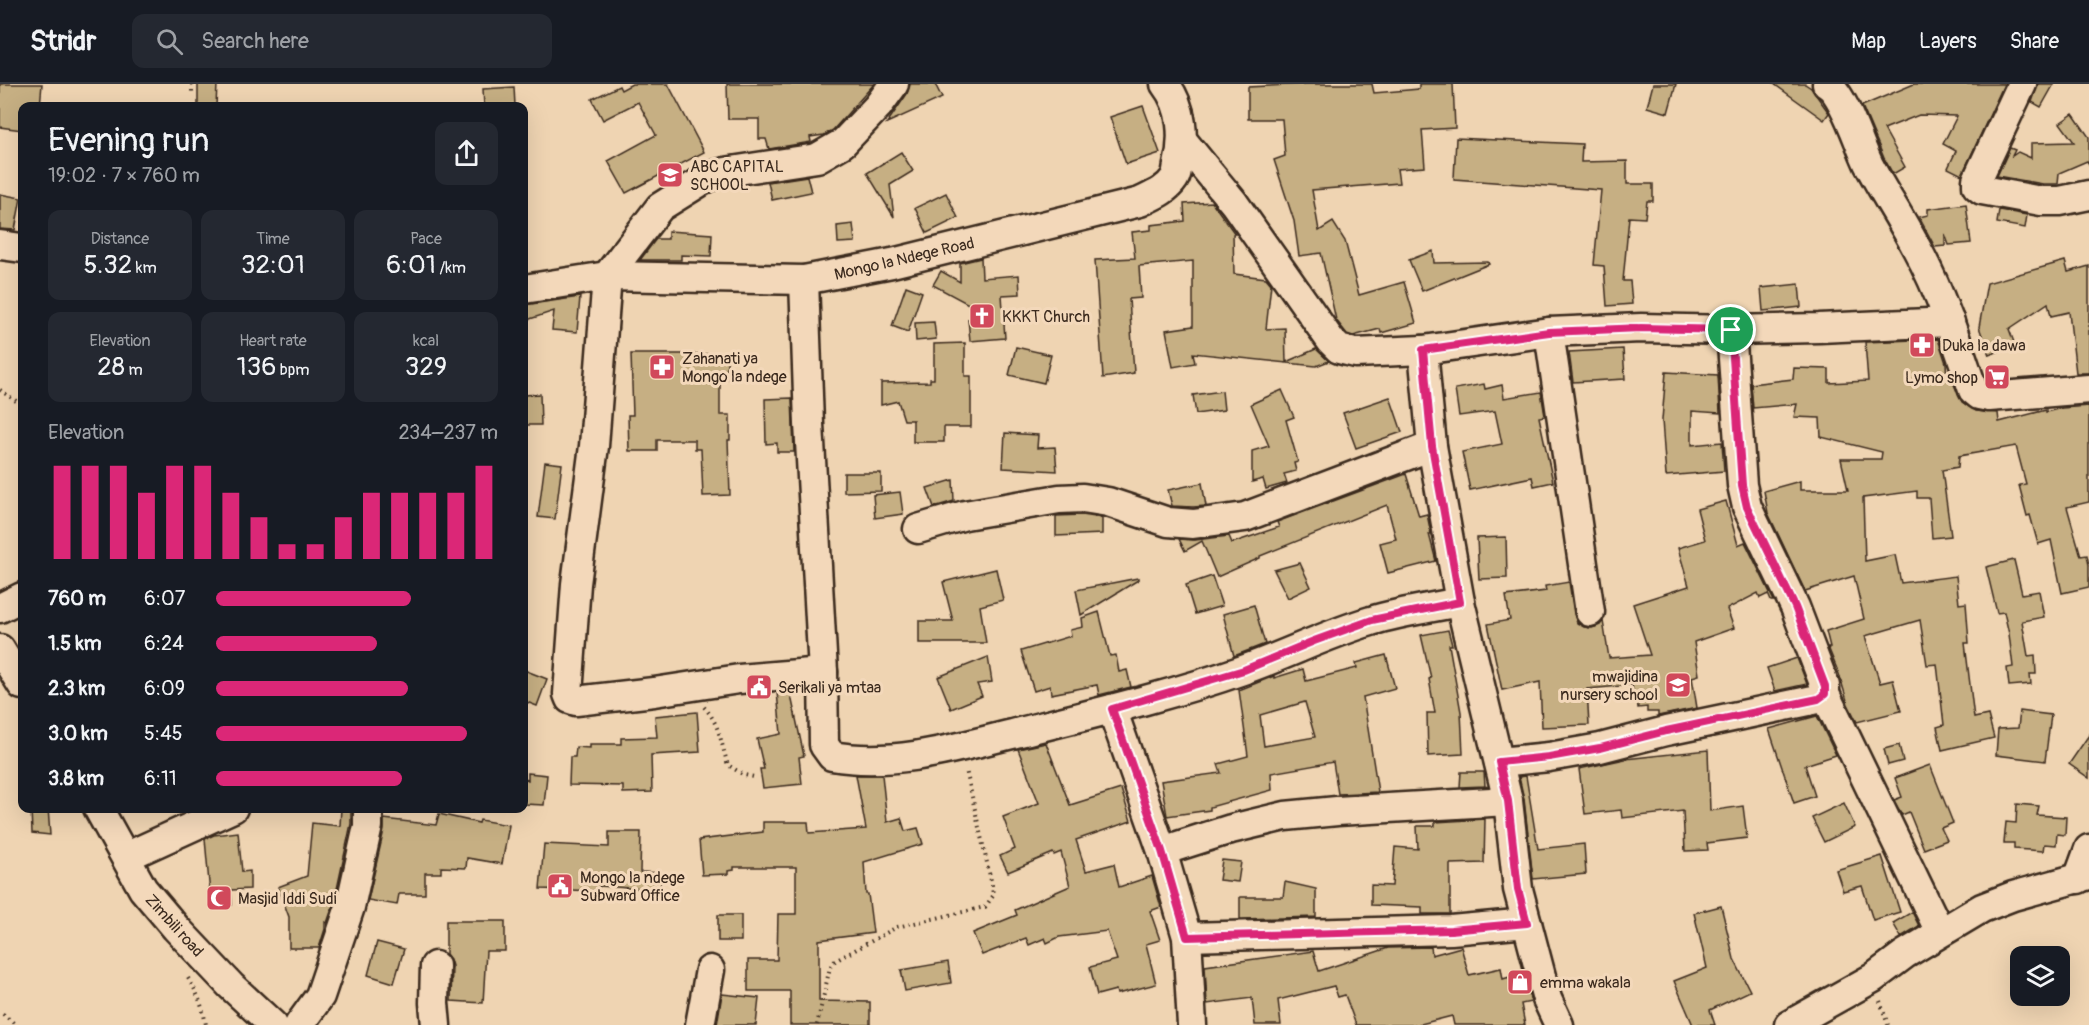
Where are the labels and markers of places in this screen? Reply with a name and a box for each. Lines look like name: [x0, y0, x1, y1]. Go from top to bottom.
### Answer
place label: ABC CAPITAL SCHOOL: [690, 157, 784, 195]
school or university icon: ABC CAPITAL SCHOOL: [655, 160, 685, 190]
church icon: KKKT Church: [967, 301, 997, 331]
pin: [1705, 304, 1756, 355]
place label: KKKT Church: [1002, 307, 1090, 327]
pharmacy icon: Duka la dawa: [1907, 330, 1937, 360]
place label: Duka la dawa: [1942, 336, 2026, 356]
place label: Zahanati ya Mongo la ndege: [682, 349, 787, 387]
pharmacy icon: Zahanati ya Mongo la ndege: [647, 352, 677, 382]
supermarket icon: Lymo shop: [1982, 362, 2012, 392]
place label: Lymo shop: [1905, 368, 1978, 388]
place label: mwajidina nursery school: [1560, 667, 1658, 705]
school or university icon: mwajidina nursery school: [1663, 670, 1693, 700]
public building icon: Serikali ya mtaa: [744, 672, 774, 702]
place label: Serikali ya mtaa: [778, 678, 881, 698]
place label: Mongo la ndege Subward Office: [580, 868, 685, 906]
public building icon: Mongo la ndege Subward Office: [545, 871, 575, 901]
mosque icon: Masjid Iddi Sudi: [204, 883, 234, 913]
place label: Masjid Iddi Sudi: [238, 889, 337, 909]
shop icon: emma wakala: [1505, 967, 1535, 997]
place label: emma wakala: [1540, 973, 1631, 993]

